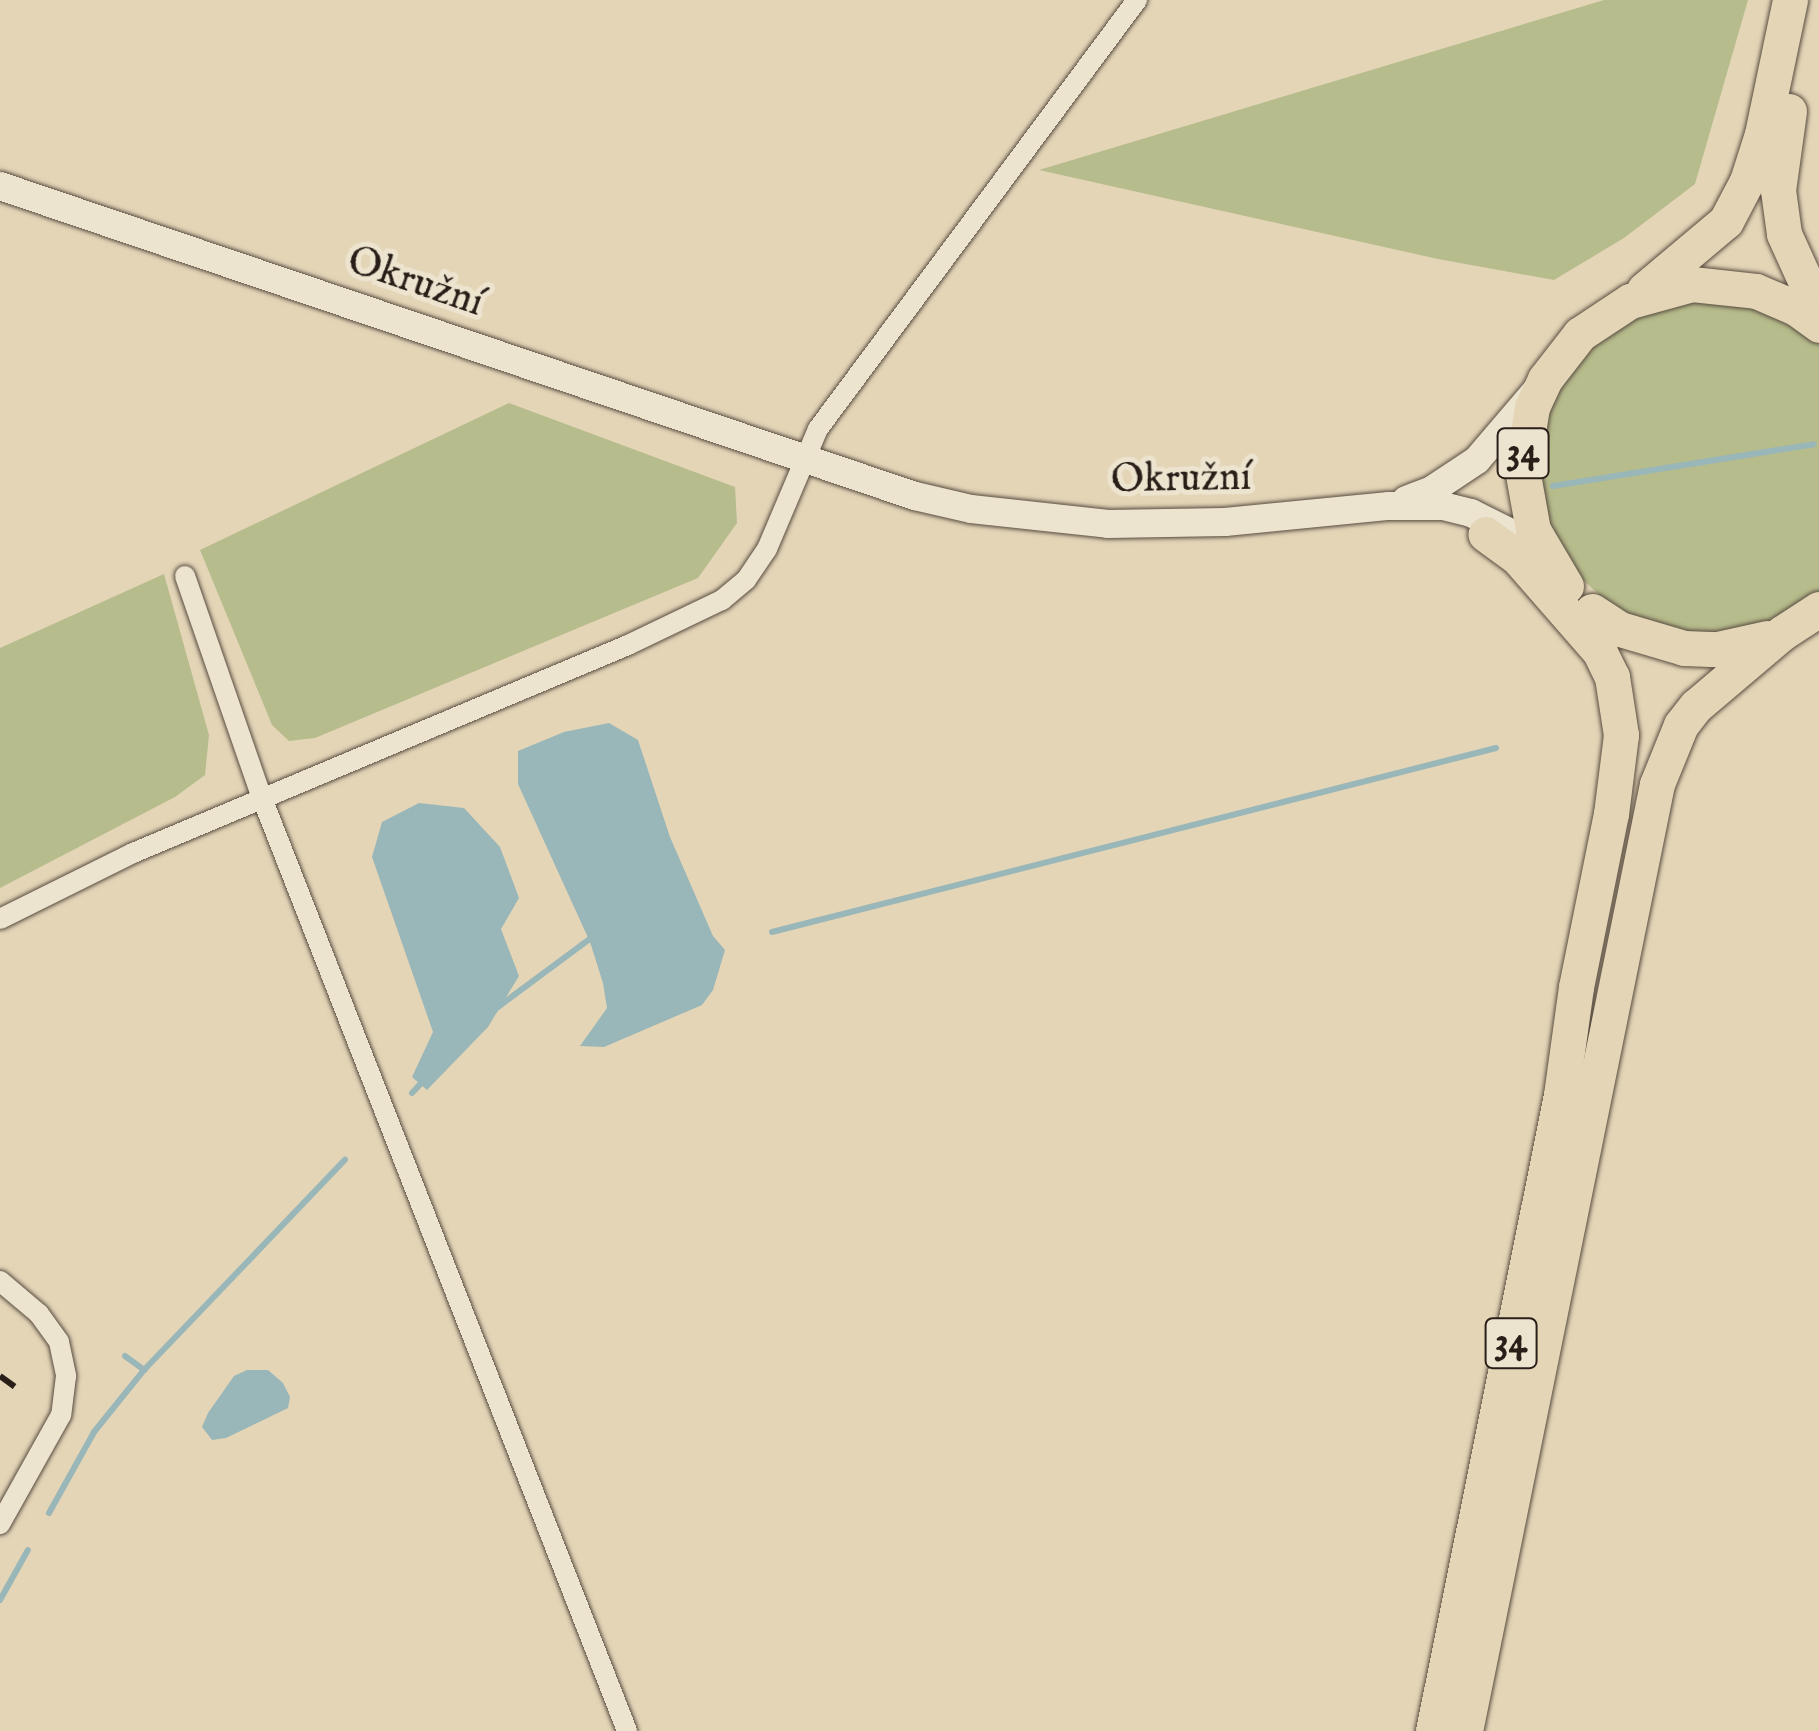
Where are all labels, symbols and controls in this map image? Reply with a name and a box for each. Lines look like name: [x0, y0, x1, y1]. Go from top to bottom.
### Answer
street label: Okružní: [341, 237, 489, 329]
road number: 34: [1496, 420, 1550, 486]
street label: Okružní: [1110, 455, 1252, 505]
road number: 34: [1484, 1310, 1538, 1376]

